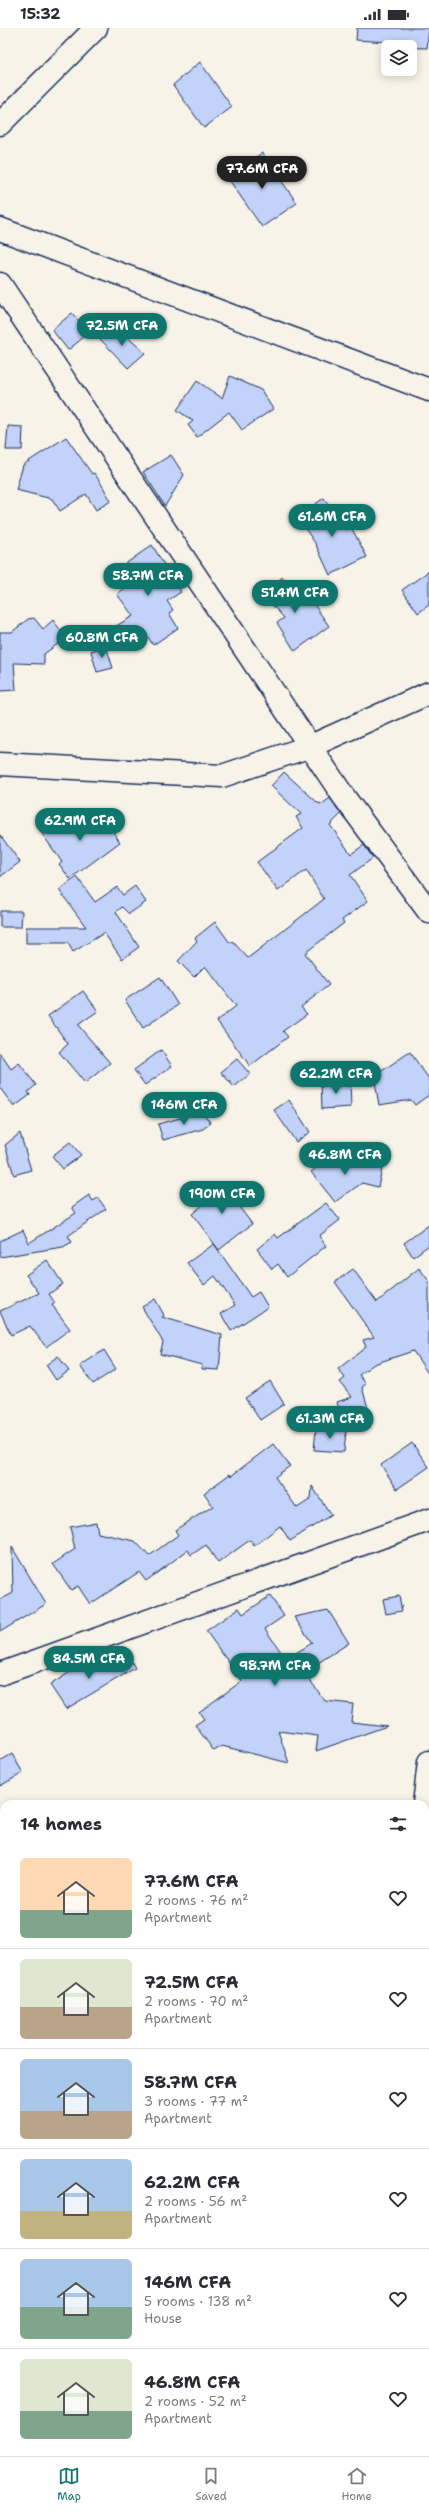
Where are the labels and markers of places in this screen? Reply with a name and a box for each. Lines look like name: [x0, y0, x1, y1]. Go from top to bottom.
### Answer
pin: 77.6M CFA: [216, 156, 308, 190]
pin: 72.5M CFA: [76, 313, 168, 347]
pin: 61.6M CFA: [286, 504, 378, 538]
pin: 58.7M CFA: [102, 563, 194, 597]
pin: 51.4M CFA: [249, 580, 341, 614]
pin: 60.8M CFA: [56, 625, 148, 659]
pin: 62.9M CFA: [34, 808, 126, 842]
pin: 62.2M CFA: [290, 1061, 382, 1095]
pin: 146M CFA: [143, 1092, 225, 1126]
pin: 46.8M CFA: [299, 1142, 391, 1176]
pin: 190M CFA: [181, 1181, 263, 1215]
pin: 61.3M CFA: [284, 1406, 376, 1440]
pin: 84.5M CFA: [43, 1646, 135, 1680]
pin: 98.7M CFA: [229, 1653, 321, 1687]

